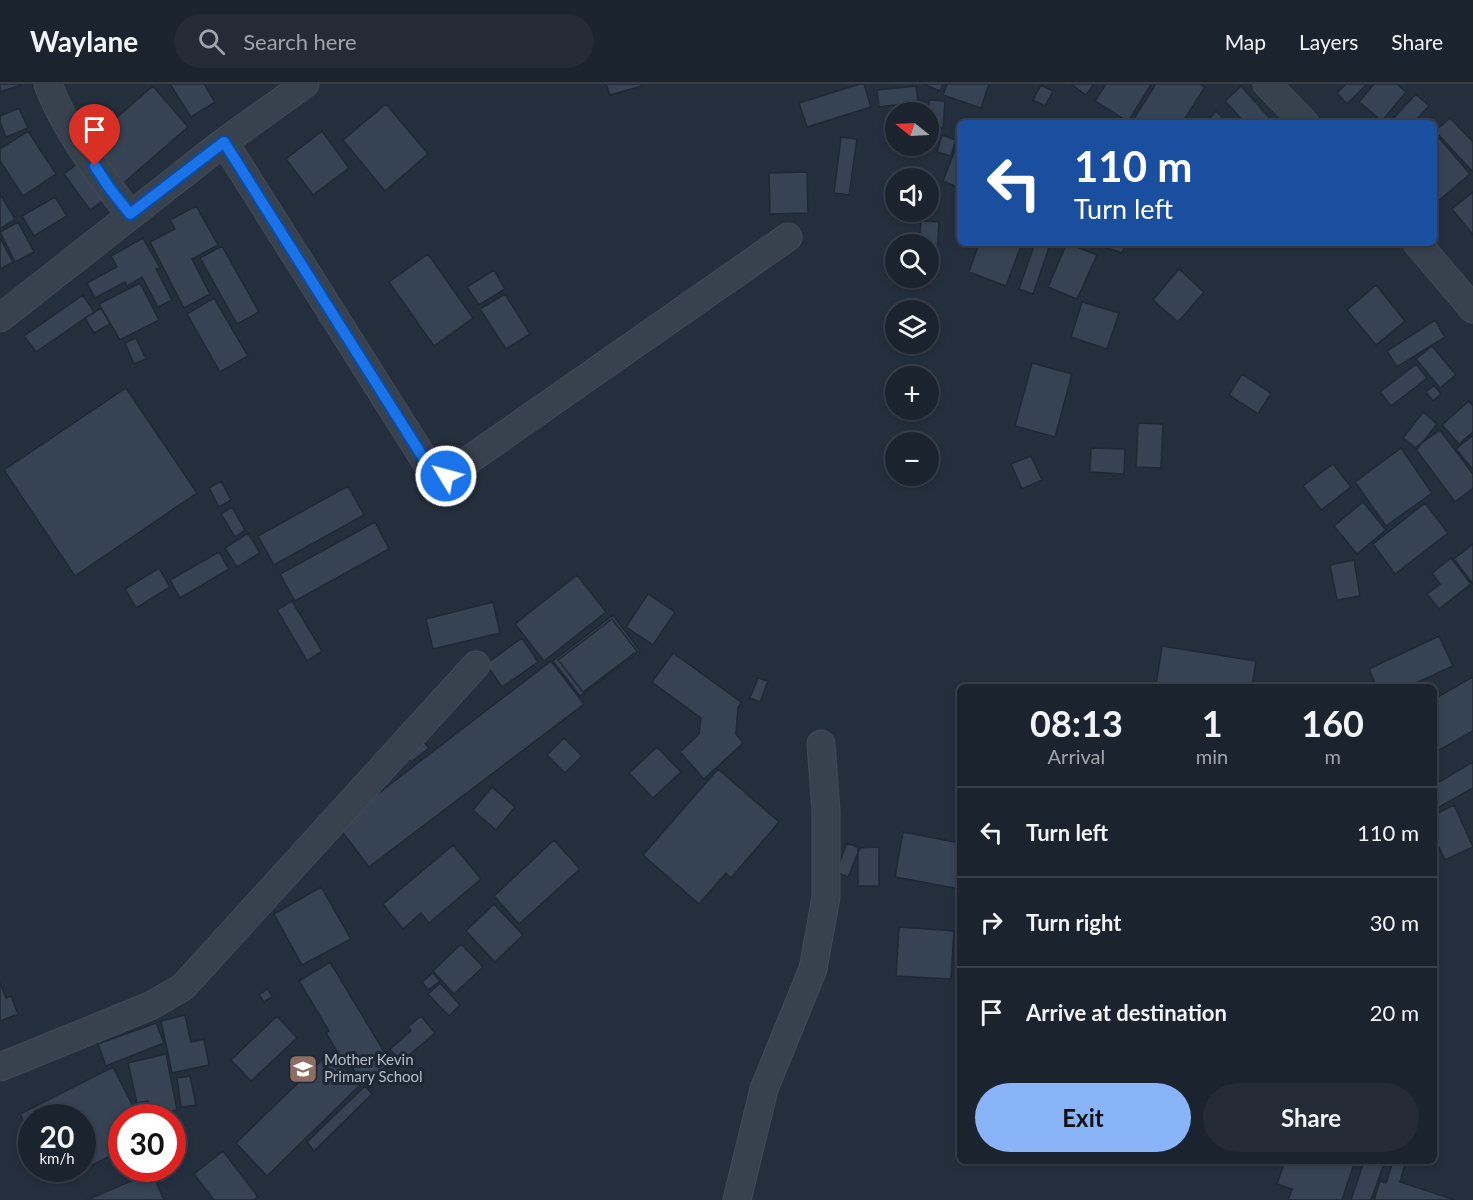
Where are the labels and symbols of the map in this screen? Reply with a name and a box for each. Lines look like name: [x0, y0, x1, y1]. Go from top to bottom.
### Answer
north arrow: [885, 102, 939, 156]
pin: [69, 104, 120, 166]
position arrow: [414, 444, 478, 508]
place label: Mother Kevin Primary School: [324, 1050, 423, 1085]
school or university icon: Mother Kevin Primary School: [287, 1053, 319, 1085]
speed limit sign: 30: [108, 1104, 186, 1182]

